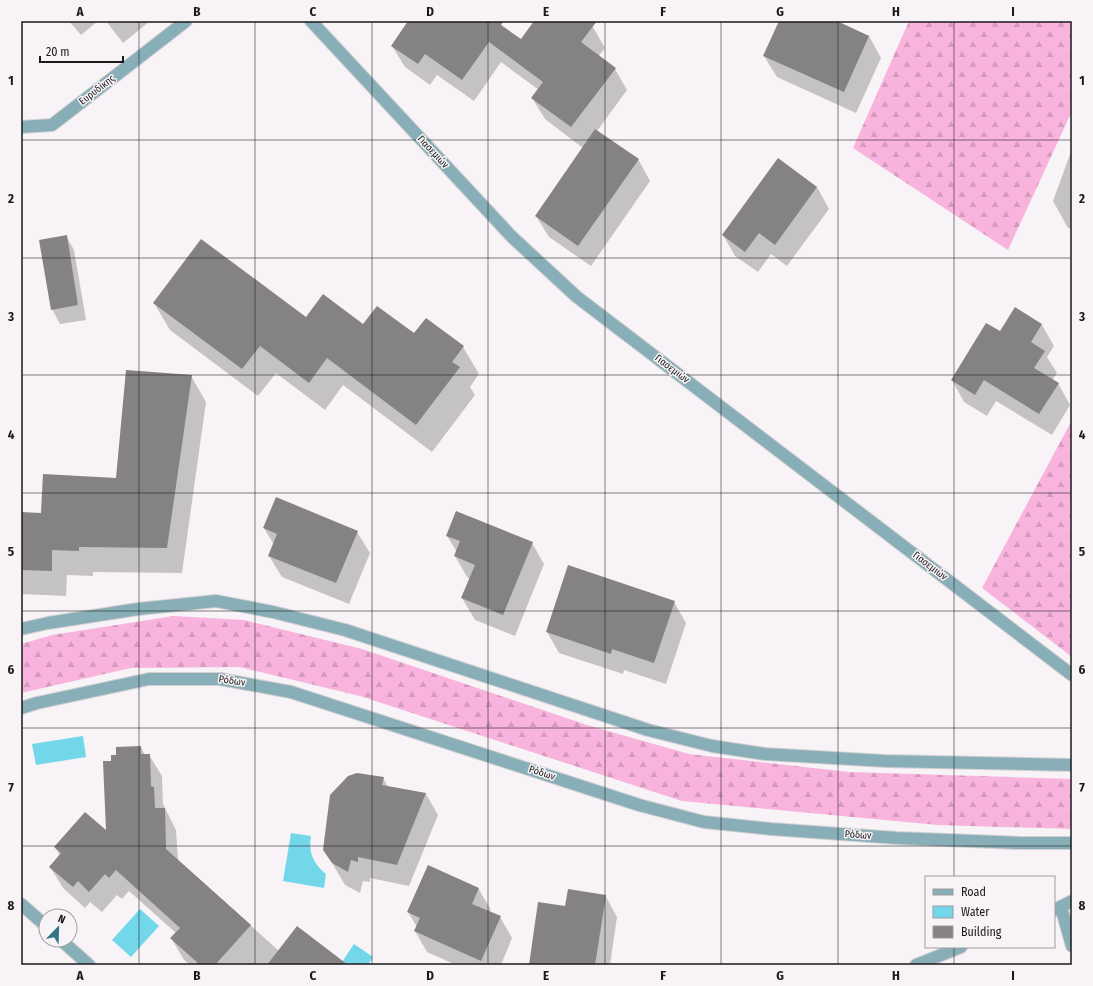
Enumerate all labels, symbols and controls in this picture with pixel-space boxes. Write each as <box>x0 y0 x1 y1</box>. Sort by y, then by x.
text: A <box>75 4 84 19</box>
text: B <box>193 4 201 19</box>
text: C <box>310 4 317 19</box>
text: D <box>426 4 434 19</box>
text: E <box>543 4 549 19</box>
text: F <box>660 4 666 19</box>
text: G <box>776 4 784 19</box>
text: H <box>892 4 900 19</box>
text: I <box>1011 4 1015 19</box>
scale bar <box>40 38 123 64</box>
text: 20 m <box>46 45 70 59</box>
street label: Ευρυδίκης <box>76 71 118 108</box>
text: 1 <box>8 73 14 88</box>
text: 1 <box>1079 73 1085 88</box>
street label: Γιασεμιών <box>415 133 452 171</box>
text: 2 <box>7 191 14 206</box>
text: 2 <box>1078 191 1085 206</box>
text: 3 <box>7 309 14 324</box>
text: 3 <box>1078 309 1085 324</box>
street label: Γιασεμιών <box>652 351 693 386</box>
text: 4 <box>8 427 15 442</box>
text: 4 <box>1079 427 1086 442</box>
text: 5 <box>8 544 14 559</box>
text: 5 <box>1079 544 1085 559</box>
street label: Γιασεμιών <box>910 548 951 583</box>
text: 6 <box>8 662 15 677</box>
text: 6 <box>1079 662 1086 677</box>
street label: Ρόδων <box>218 672 247 689</box>
street label: Ρόδων <box>527 762 557 783</box>
text: 7 <box>8 780 14 795</box>
text: 7 <box>1079 780 1085 795</box>
street label: Ρόδων <box>844 827 872 842</box>
legend <box>925 876 1055 948</box>
text: Road <box>961 885 986 899</box>
text: 8 <box>8 898 15 913</box>
text: 8 <box>1079 898 1086 913</box>
text: Water <box>961 905 990 919</box>
north arrow <box>38 908 78 948</box>
text: N <box>56 912 67 927</box>
text: Building <box>961 925 1002 939</box>
text: A <box>75 968 84 983</box>
text: B <box>193 968 201 983</box>
text: C <box>310 968 317 983</box>
text: D <box>426 968 434 983</box>
text: E <box>543 968 549 983</box>
text: F <box>660 968 666 983</box>
text: G <box>776 968 784 983</box>
text: H <box>892 968 900 983</box>
text: I <box>1011 968 1015 983</box>

